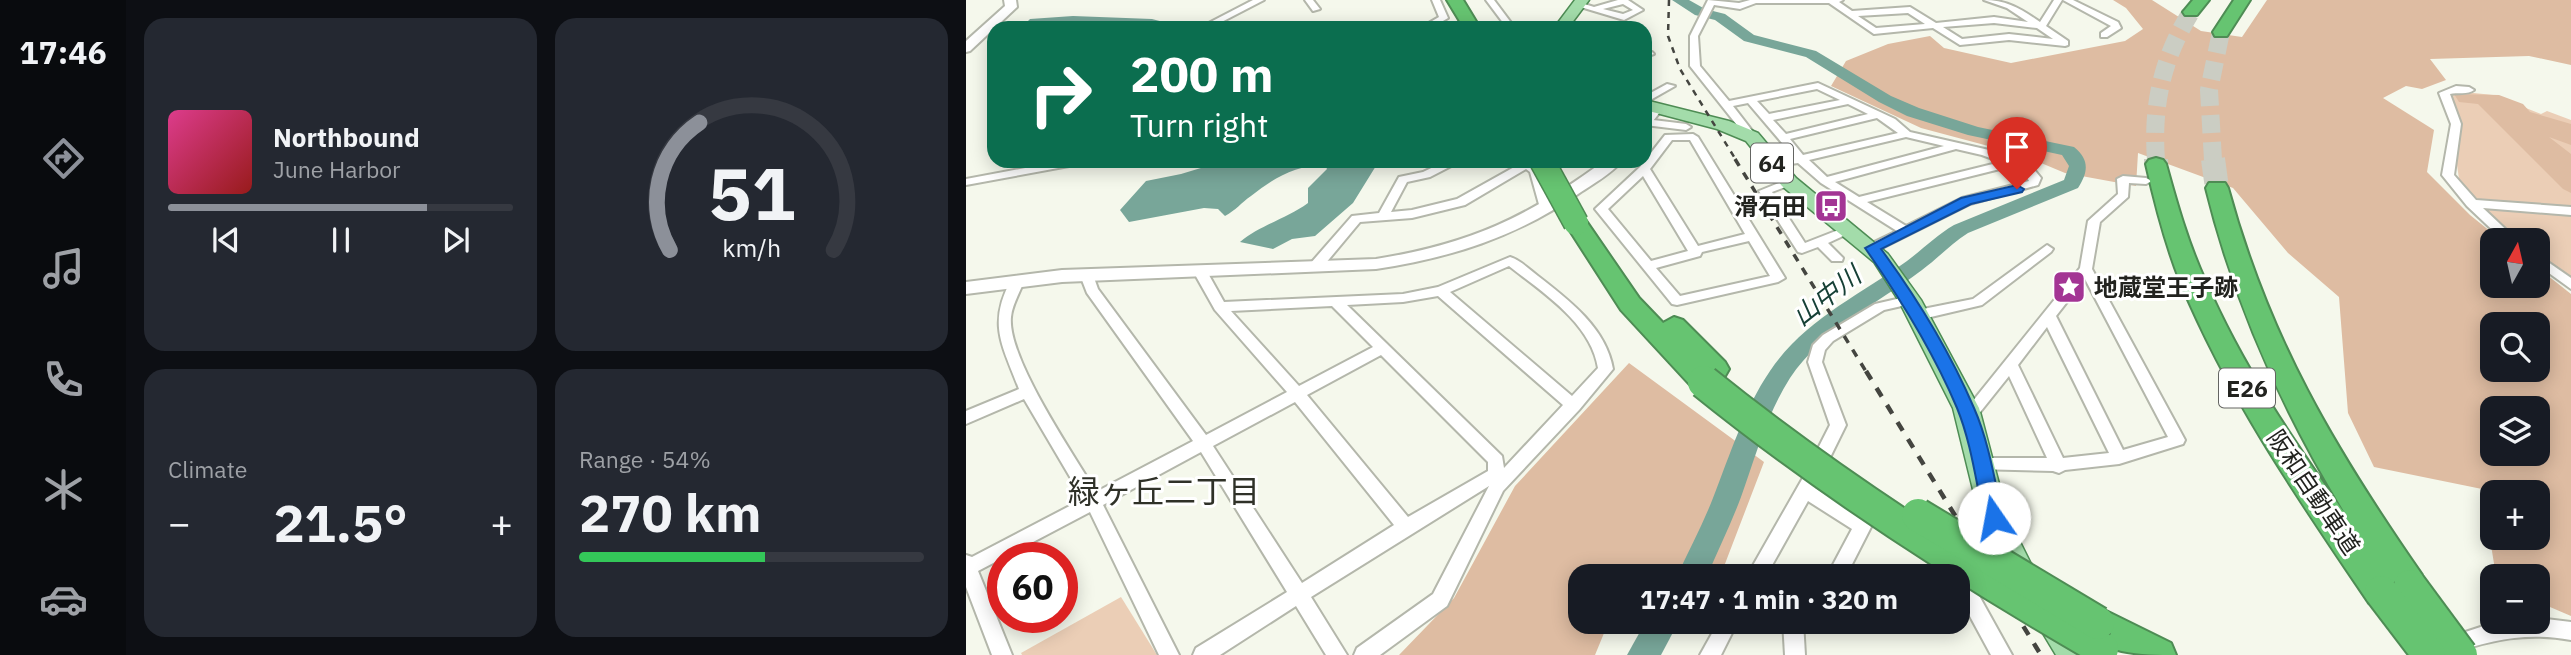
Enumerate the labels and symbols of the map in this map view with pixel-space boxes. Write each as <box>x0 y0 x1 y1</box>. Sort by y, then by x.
pin <box>1987 117 2047 189</box>
road number: 64 <box>1751 144 1793 182</box>
bus stop icon: 滑石田 <box>1812 187 1850 225</box>
place label: 滑石田 <box>1734 190 1806 222</box>
north arrow <box>2480 228 2550 298</box>
water label: 山中川 <box>1785 256 1870 332</box>
place icon: 地蔵堂王子跡 <box>2050 268 2088 306</box>
place label: 地蔵堂王子跡 <box>2094 271 2238 303</box>
road number: E26 <box>2219 368 2275 408</box>
street label: 阪和自動車道 <box>2260 423 2368 561</box>
district label: 緑ヶ丘二丁目 <box>1068 470 1260 512</box>
position arrow <box>1957 481 2031 555</box>
speed limit sign: 60 <box>987 542 1078 633</box>

